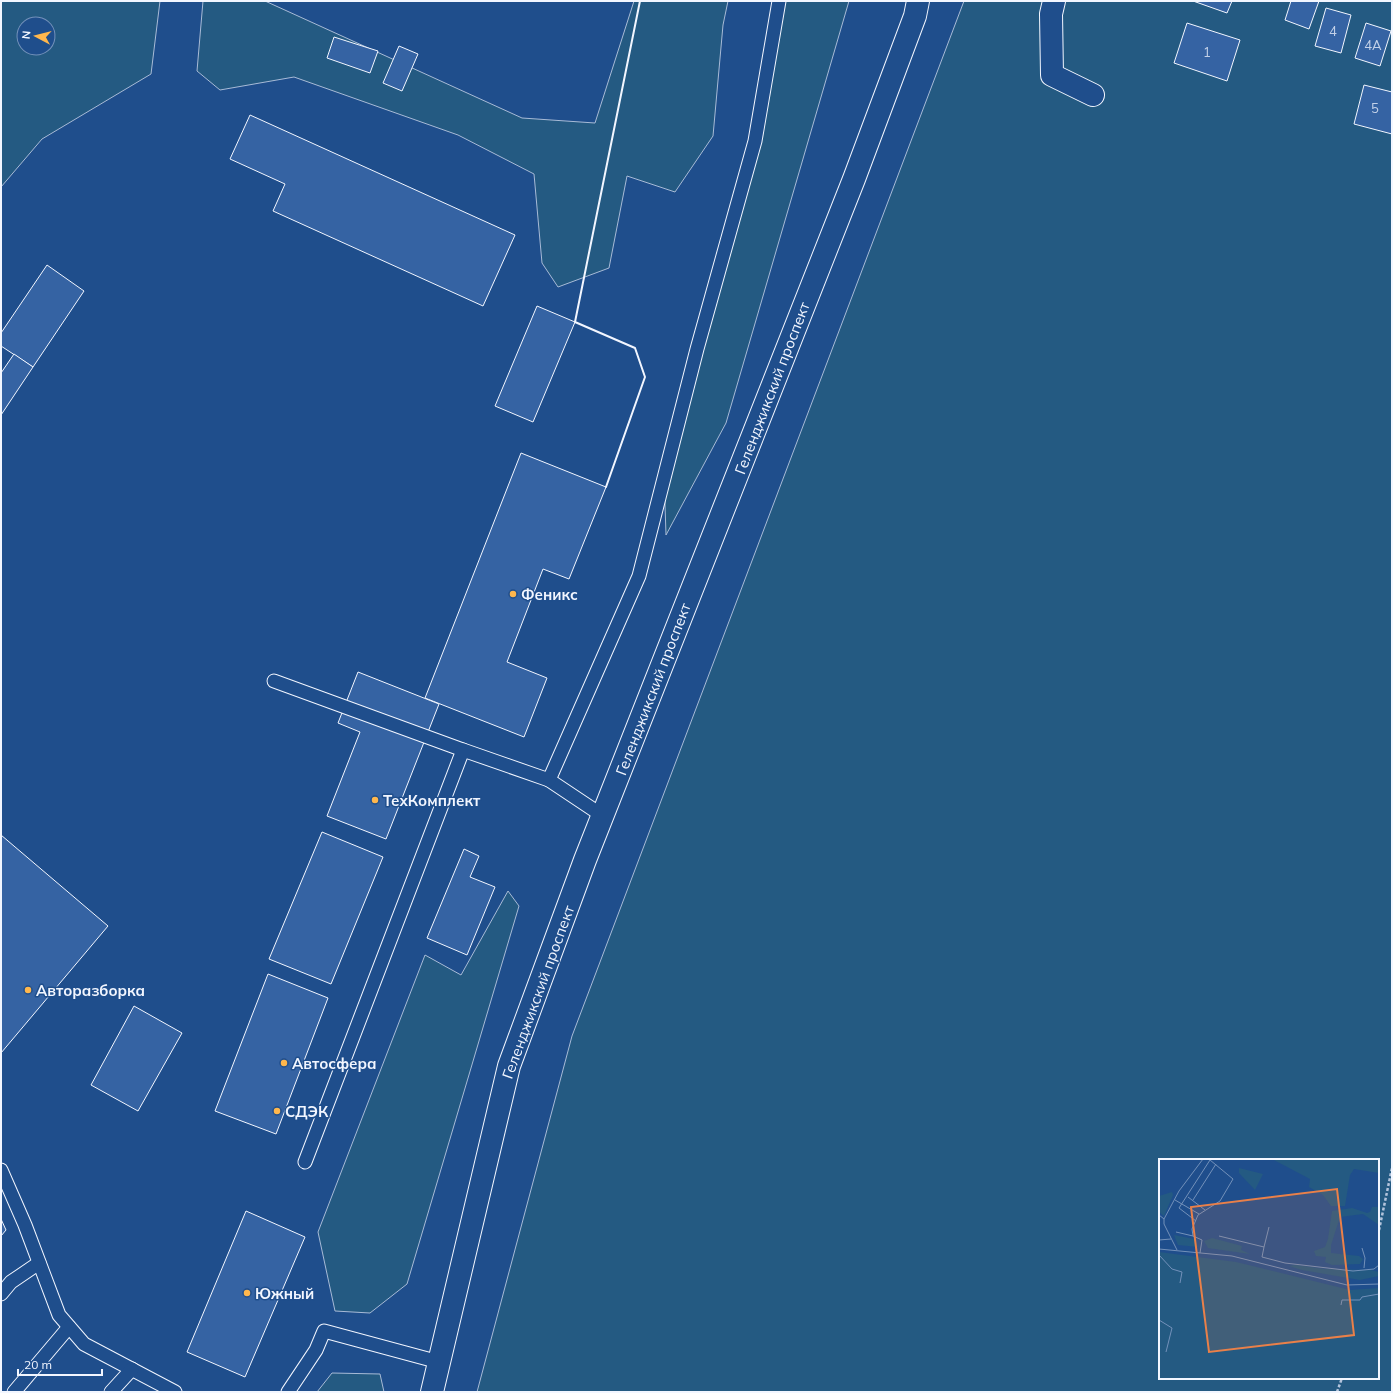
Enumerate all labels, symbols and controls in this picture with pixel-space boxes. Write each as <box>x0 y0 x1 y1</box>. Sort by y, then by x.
north arrow <box>16 16 56 56</box>
house number: 4 <box>1329 23 1337 39</box>
text: N <box>19 30 34 40</box>
house number: 4А <box>1364 37 1382 53</box>
house number: 1 <box>1203 44 1211 60</box>
house number: 5 <box>1371 100 1379 116</box>
street label: Геленджикский проспект <box>730 299 814 477</box>
place label: Феникс <box>521 585 578 604</box>
marker: Феникс <box>508 589 518 599</box>
street label: Геленджикский проспект <box>611 600 695 778</box>
place label: ТехКомплект <box>383 791 481 810</box>
marker: ТехКомплект <box>370 795 380 805</box>
street label: Геленджикский проспект <box>498 903 578 1081</box>
place label: Авторазборка <box>36 981 145 1000</box>
marker: Авторазборка <box>23 985 33 995</box>
place label: Автосфера <box>292 1054 376 1073</box>
marker: Автосфера <box>279 1058 289 1068</box>
place label: СДЭК <box>285 1102 329 1121</box>
marker: СДЭК <box>272 1106 282 1116</box>
inset map <box>1159 1159 1379 1379</box>
place label: Южный <box>255 1284 314 1303</box>
marker: Южный <box>242 1288 252 1298</box>
scale bar <box>18 1351 102 1377</box>
text: 20 m <box>24 1357 52 1372</box>

